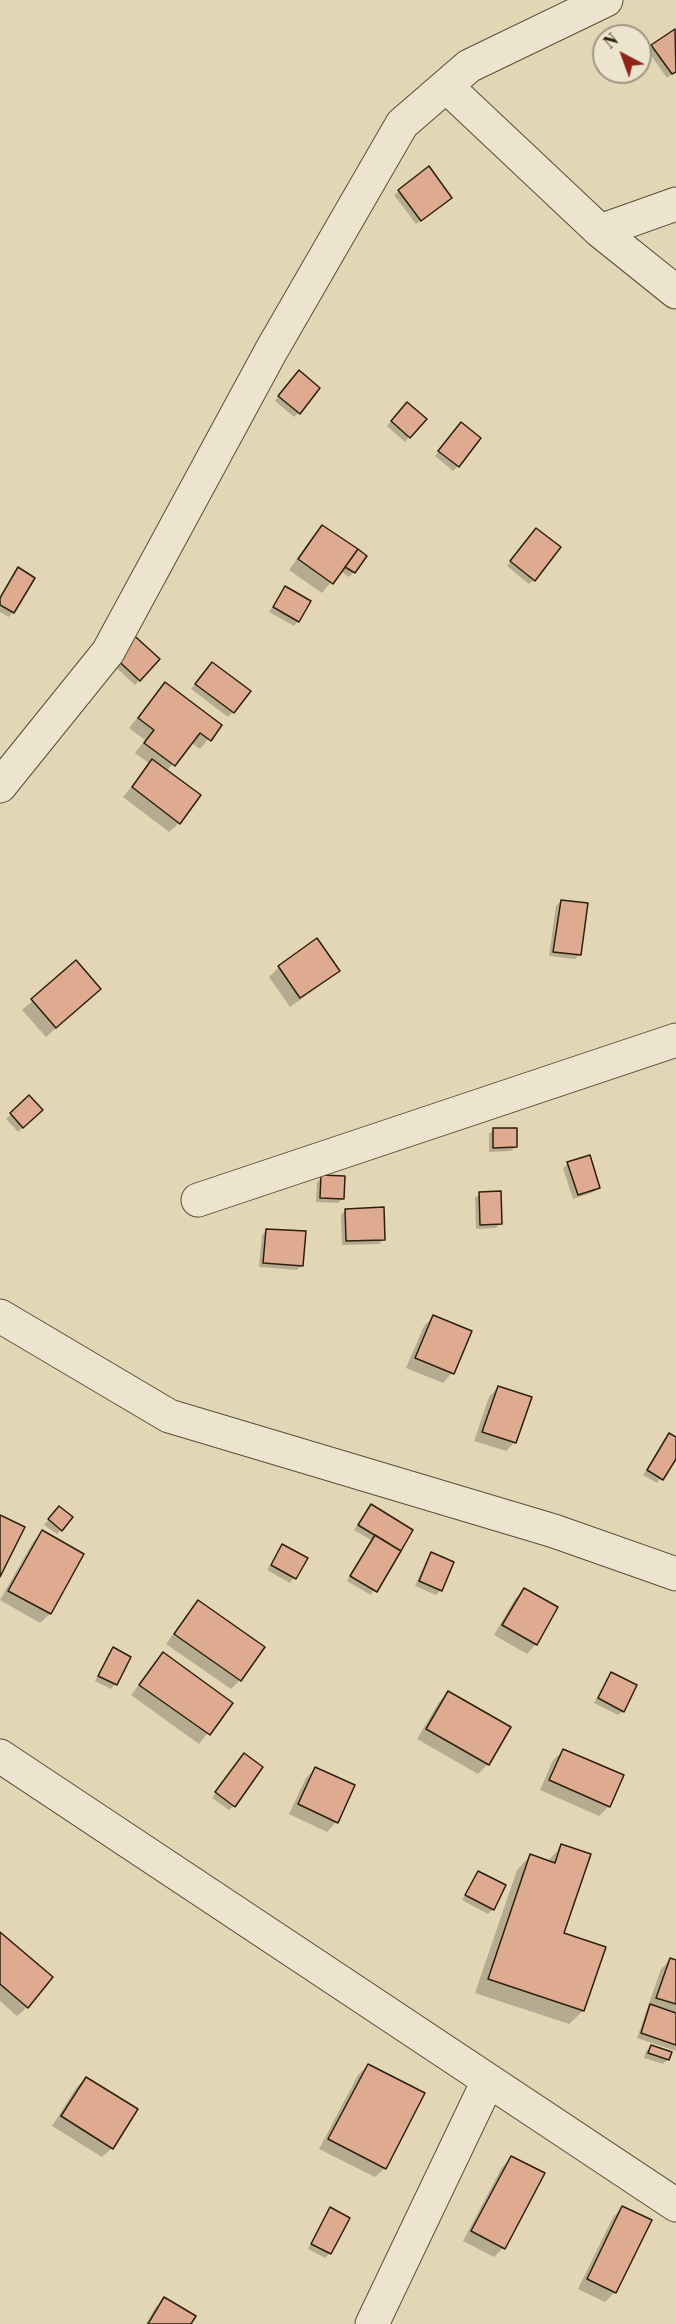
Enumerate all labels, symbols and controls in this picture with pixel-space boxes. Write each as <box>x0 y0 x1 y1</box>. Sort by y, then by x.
north arrow <box>592 24 652 84</box>
text: N <box>600 30 623 54</box>

